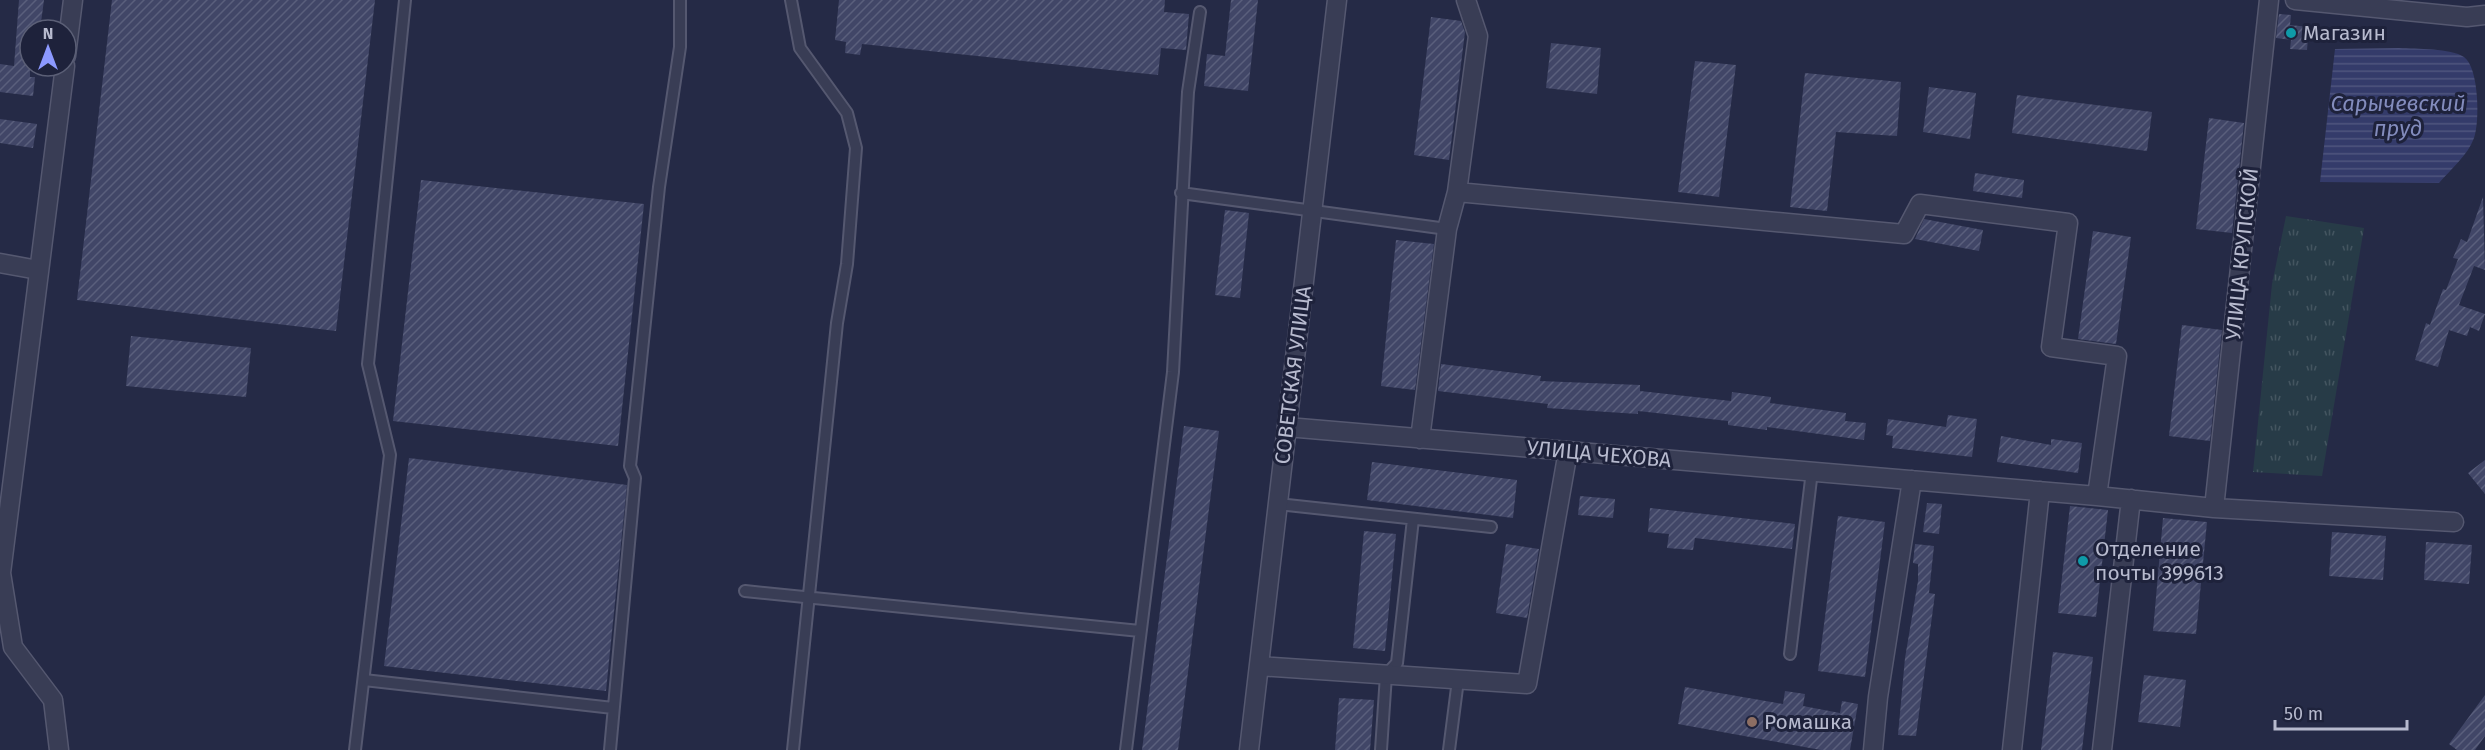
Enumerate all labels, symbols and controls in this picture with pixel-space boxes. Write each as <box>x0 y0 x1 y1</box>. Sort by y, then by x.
north arrow <box>18 18 78 78</box>
place label: Магазин <box>2303 20 2386 46</box>
text: N <box>43 24 53 43</box>
marker: Магазин <box>2284 26 2298 40</box>
water label: Сарычевский пруд <box>2330 90 2466 142</box>
street label: УЛИЦА КРУПСКОЙ <box>2220 167 2264 341</box>
street label: СОВЕТСКАЯ УЛИЦА <box>1269 284 1317 466</box>
street label: УЛИЦА ЧЕХОВА <box>1526 435 1672 473</box>
place label: Отделение почты 399613 <box>2095 536 2224 586</box>
marker: Отделение почты 399613 <box>2076 554 2090 568</box>
scale bar <box>2275 693 2407 731</box>
text: 50 m <box>2284 703 2323 725</box>
place label: Ромашка <box>1764 709 1852 735</box>
marker: Ромашка <box>1745 715 1759 729</box>

